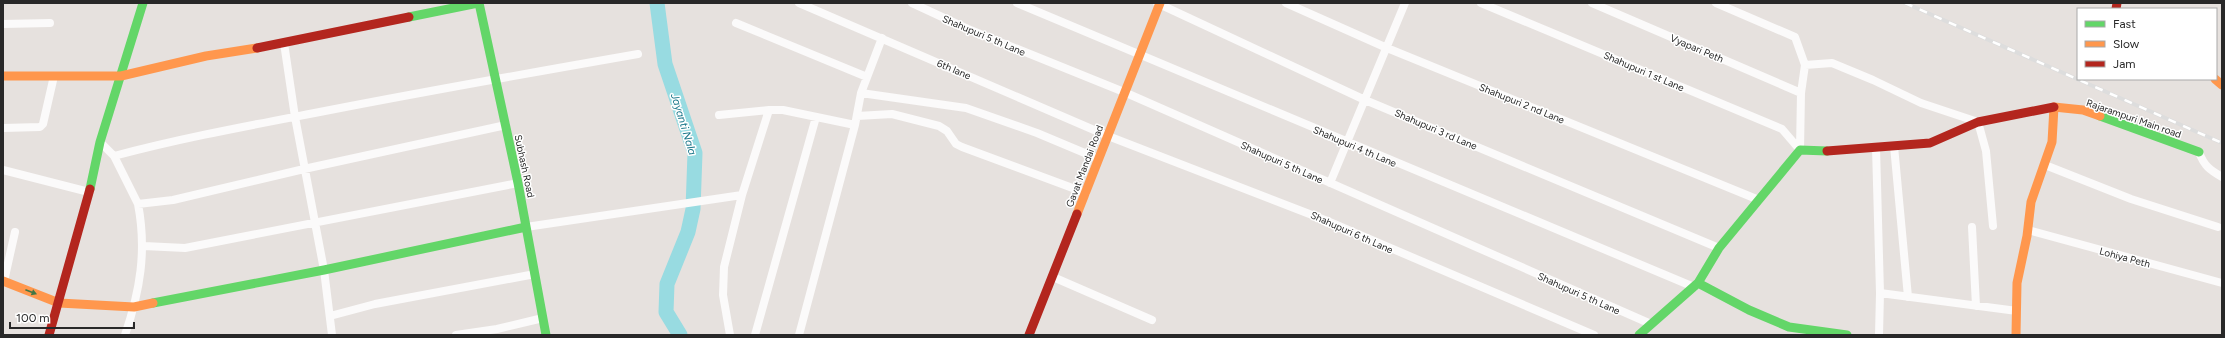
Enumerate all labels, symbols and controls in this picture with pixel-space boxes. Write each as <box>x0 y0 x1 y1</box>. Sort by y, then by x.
legend <box>2077 8 2217 80</box>
street label: Shahupuri 5 th Lane <box>940 12 1028 59</box>
text: Fast <box>2113 17 2136 31</box>
street label: Vyapari Peth <box>1668 31 1726 66</box>
text: Slow <box>2113 37 2140 51</box>
street label: Shahupuri 1 st Lane <box>1601 49 1687 95</box>
street label: 6th lane <box>935 56 973 83</box>
text: Jam <box>2113 57 2136 71</box>
street label: Shahupuri 2 nd Lane <box>1477 80 1567 127</box>
water label: Jayanti Nala <box>668 91 699 157</box>
street label: Rajarampuri Main road <box>2085 96 2183 141</box>
street label: Shahupuri 3 rd Lane <box>1392 106 1480 153</box>
street label: Gavat Mandai Road <box>1063 123 1106 209</box>
street label: Shahupuri 4 th Lane <box>1311 123 1399 170</box>
street label: Subhash Road <box>511 133 538 199</box>
street label: Shahupuri 5 th Lane <box>1238 138 1326 187</box>
street label: Shahupuri 6 th Lane <box>1309 208 1396 257</box>
street label: Lohiya Peth <box>2098 244 2152 271</box>
street label: Shahupuri 5 th Lane <box>1535 269 1623 318</box>
one-way arrow <box>25 289 37 295</box>
scale bar <box>10 304 134 330</box>
text: 100 m <box>16 311 50 325</box>

